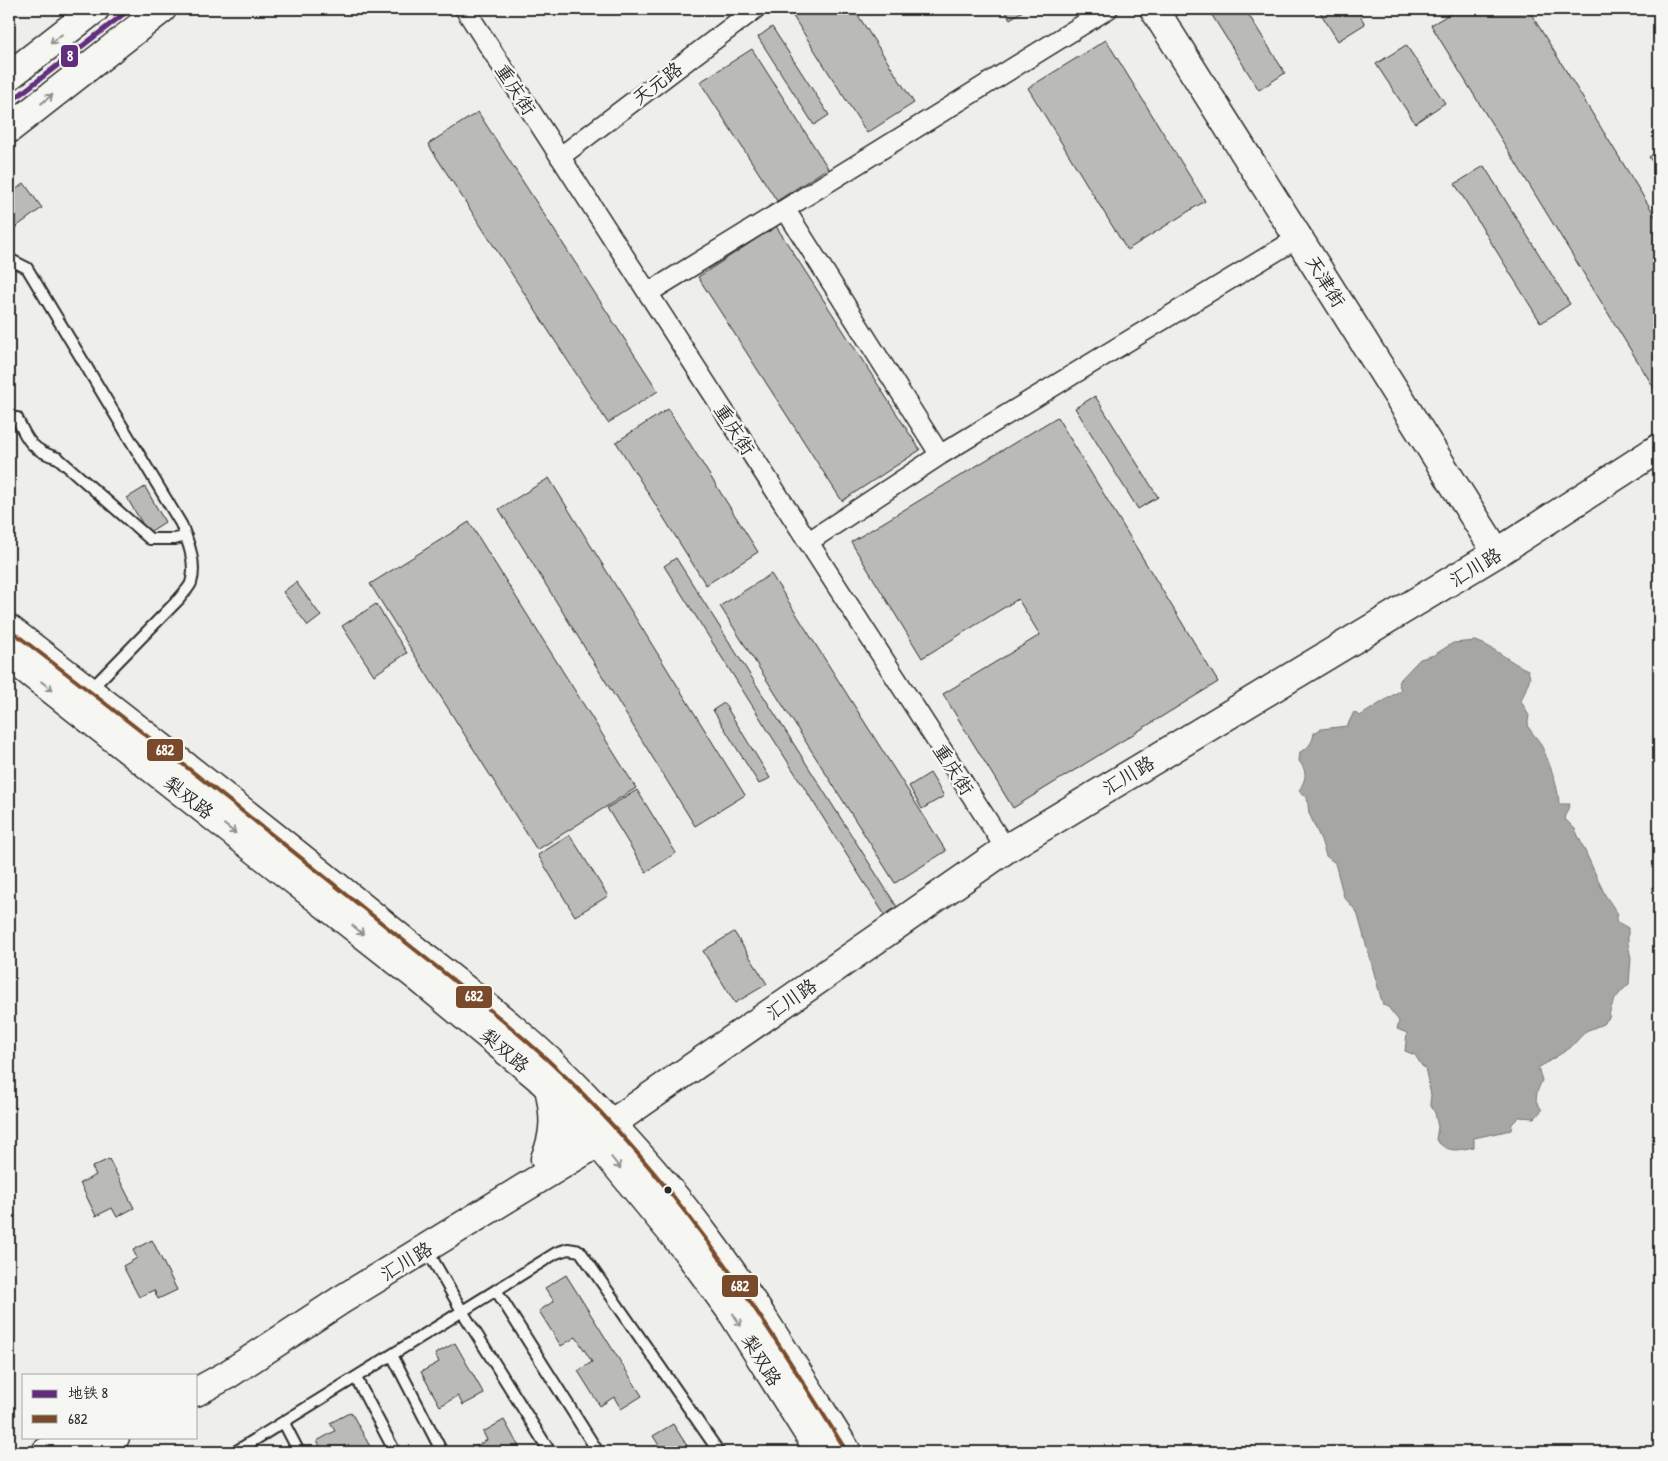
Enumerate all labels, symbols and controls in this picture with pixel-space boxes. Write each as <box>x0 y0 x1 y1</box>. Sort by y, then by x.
one-way arrow <box>50 33 63 44</box>
line badge: 8 <box>60 44 79 68</box>
text: 8 <box>67 46 73 65</box>
street label: 天元路 <box>626 55 688 111</box>
street label: 重庆街 <box>490 58 542 120</box>
one-way arrow <box>40 93 53 104</box>
street label: 天津街 <box>1300 250 1352 312</box>
street label: 重庆街 <box>709 398 761 460</box>
street label: 汇川路 <box>1444 541 1506 593</box>
one-way arrow <box>40 680 53 691</box>
line badge: 682 <box>146 738 184 762</box>
street label: 重庆街 <box>928 738 980 800</box>
text: 682 <box>156 740 175 759</box>
street label: 汇川路 <box>1097 749 1159 801</box>
street label: 梨双路 <box>159 769 219 825</box>
one-way arrow <box>223 824 237 834</box>
one-way arrow <box>351 924 364 935</box>
street label: 汇川路 <box>760 972 822 1026</box>
line badge: 682 <box>455 985 493 1009</box>
text: 682 <box>465 986 484 1005</box>
street label: 梨双路 <box>475 1022 535 1078</box>
one-way arrow <box>611 1157 622 1170</box>
unlabelled marker <box>663 1185 673 1195</box>
street label: 汇川路 <box>375 1235 437 1287</box>
line badge: 682 <box>721 1274 759 1298</box>
text: 682 <box>731 1276 750 1295</box>
one-way arrow <box>732 1312 742 1326</box>
street label: 梨双路 <box>736 1329 788 1391</box>
legend <box>22 1374 198 1438</box>
text: 地铁 8 <box>68 1382 108 1403</box>
text: 682 <box>68 1408 88 1429</box>

